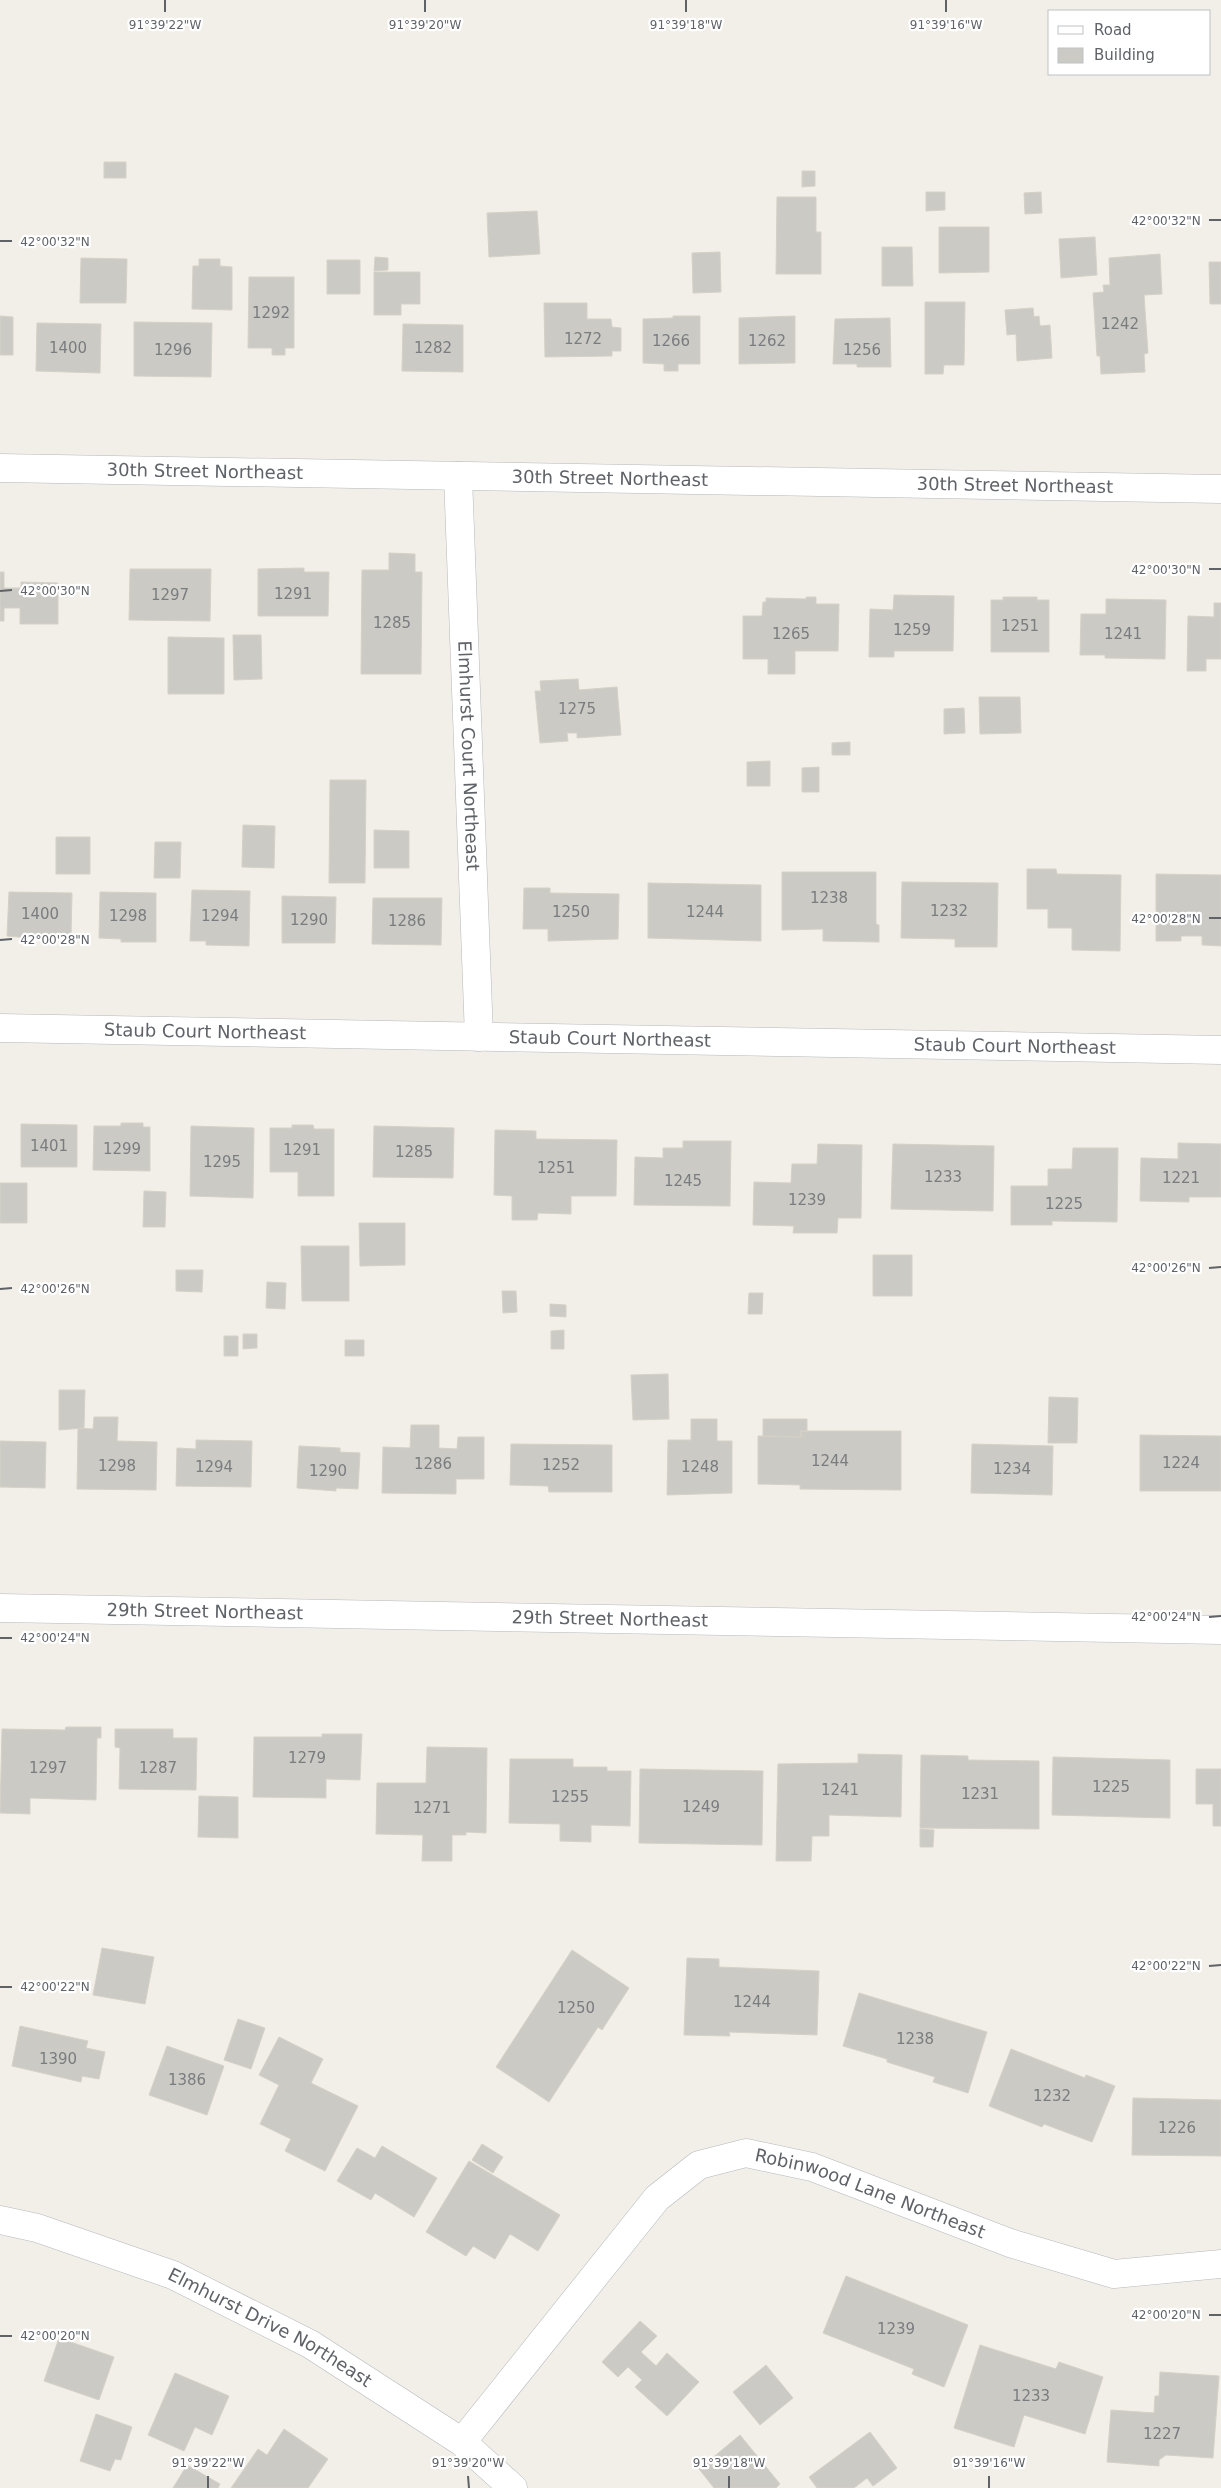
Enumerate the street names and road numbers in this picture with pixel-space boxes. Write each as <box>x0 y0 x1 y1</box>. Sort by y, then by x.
street label: 30th Street Northeast <box>107 459 303 483</box>
street label: 30th Street Northeast <box>511 466 708 490</box>
street label: 30th Street Northeast <box>916 473 1113 497</box>
street label: Elmhurst Court Northeast <box>454 640 484 871</box>
street label: Staub Court Northeast <box>104 1019 306 1044</box>
street label: Staub Court Northeast <box>509 1026 711 1051</box>
street label: Staub Court Northeast <box>914 1033 1116 1058</box>
street label: 29th Street Northeast <box>107 1599 303 1623</box>
street label: 29th Street Northeast <box>511 1606 708 1631</box>
street label: Robinwood Lane Northeast <box>753 2144 988 2243</box>
street label: Elmhurst Drive Northeast <box>165 2263 376 2391</box>

